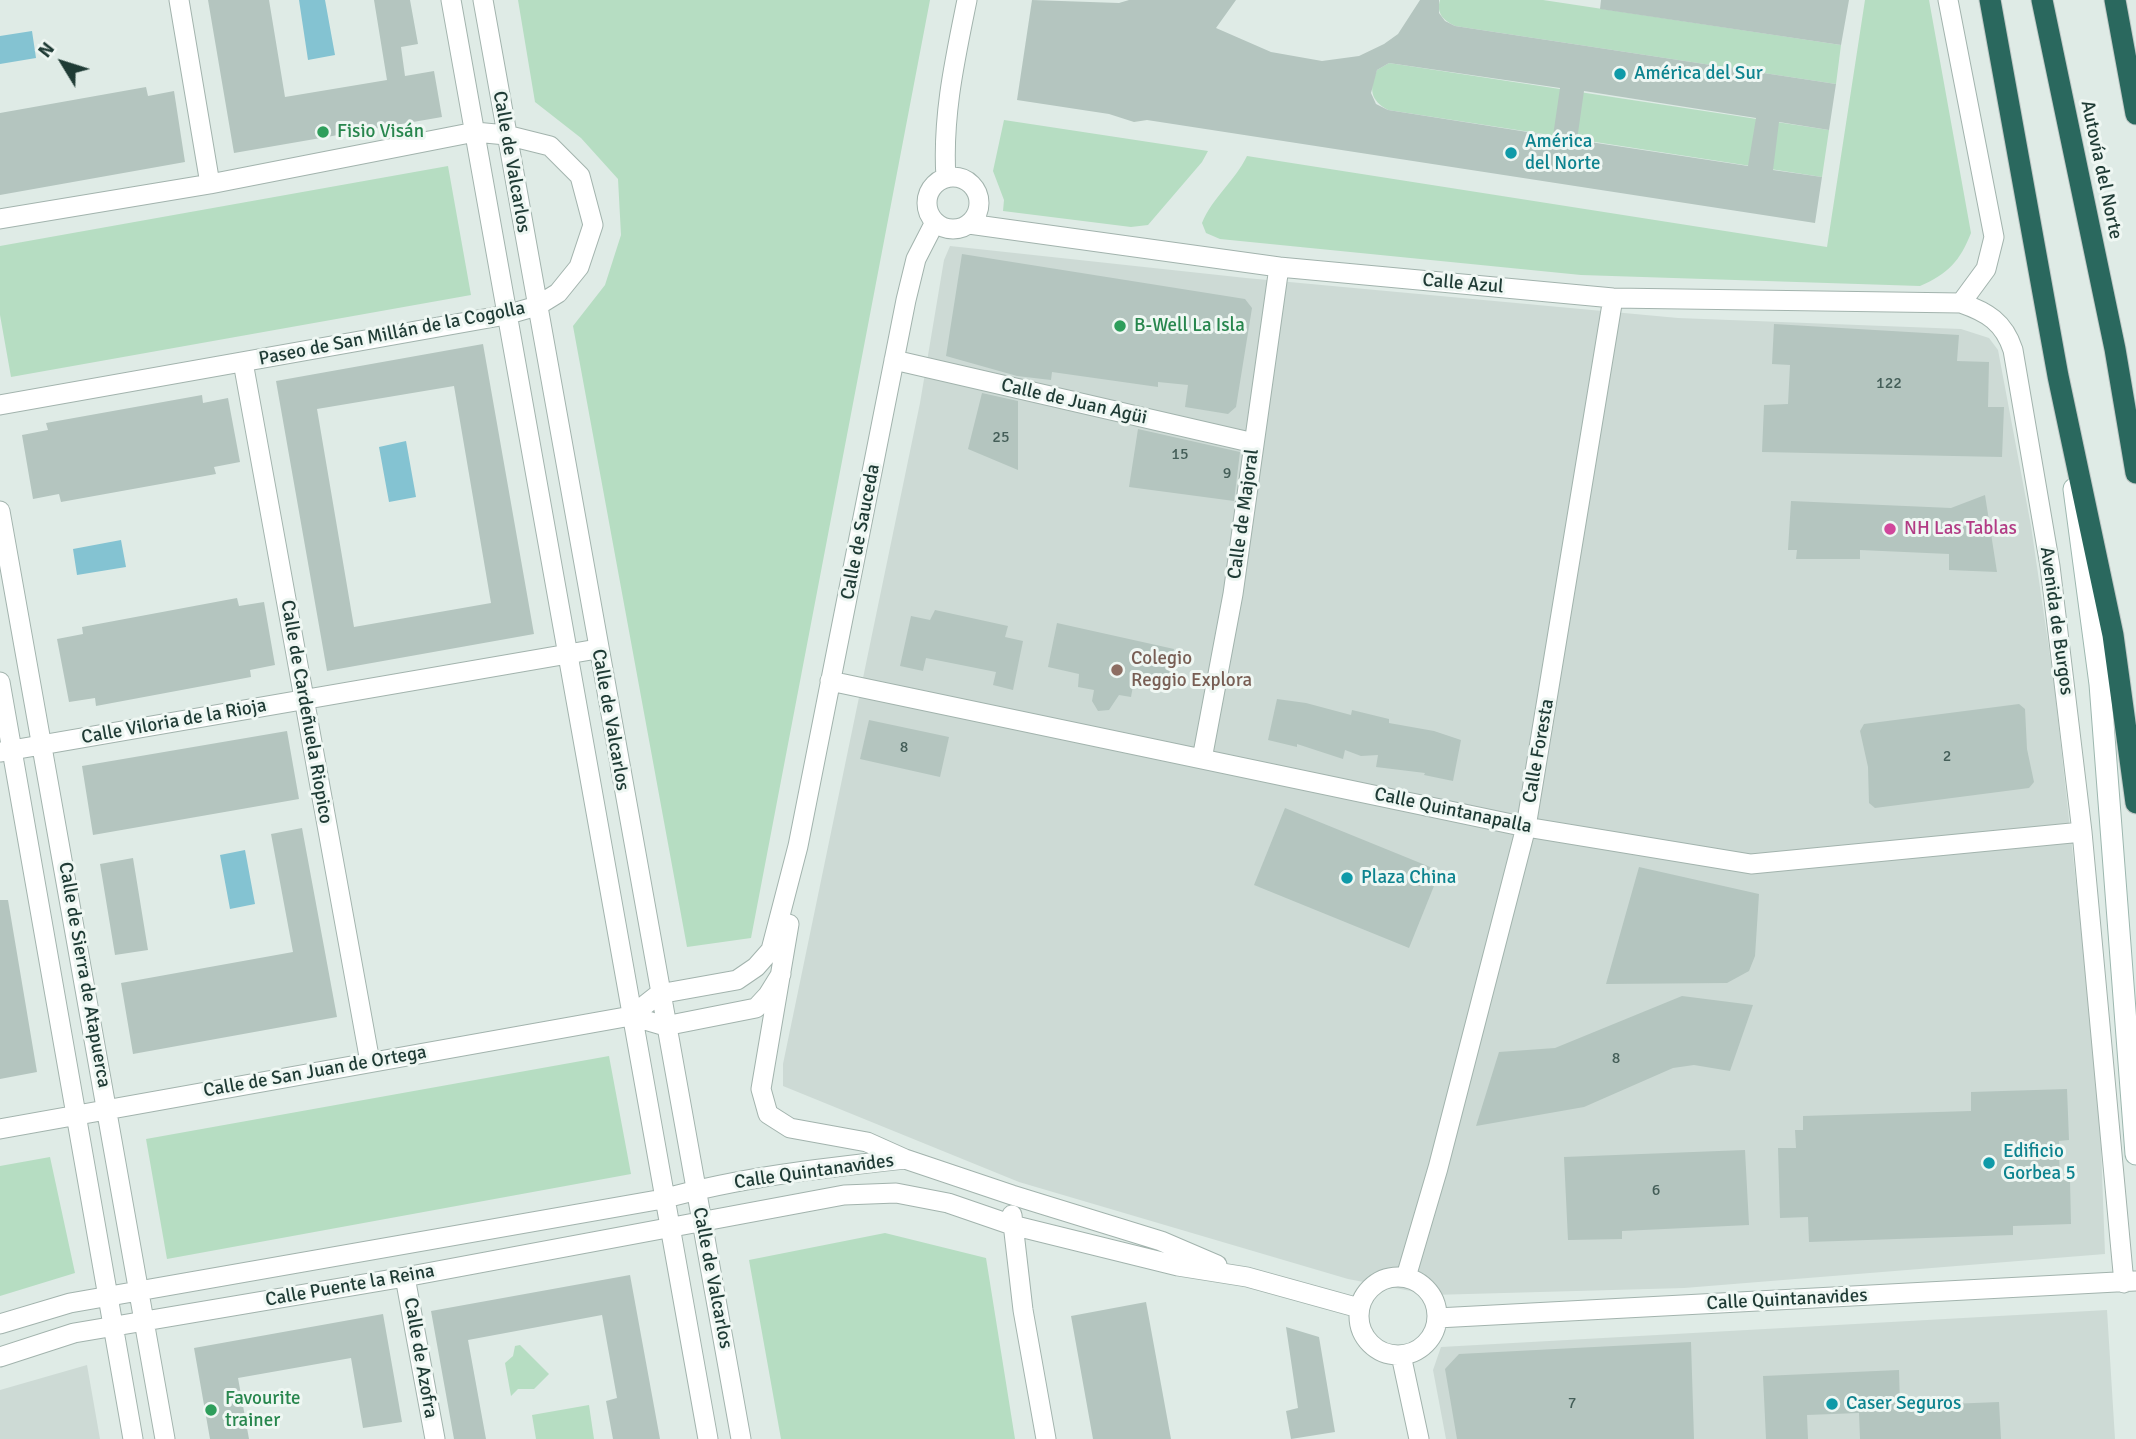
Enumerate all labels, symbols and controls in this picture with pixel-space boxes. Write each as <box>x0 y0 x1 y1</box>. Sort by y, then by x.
north arrow <box>28 28 98 98</box>
text: N <box>33 37 60 63</box>
place label: América del Sur <box>1634 63 1763 85</box>
marker: América del Sur <box>1612 66 1628 82</box>
street label: Calle de Valcarlos <box>487 89 535 235</box>
street label: Autovía del Norte <box>2075 99 2127 241</box>
place label: Fisio Visán <box>337 121 424 143</box>
marker: Fisio Visán <box>315 124 331 140</box>
place label: América del Norte <box>1525 131 1600 175</box>
marker: América del Norte <box>1503 145 1519 161</box>
street label: Calle Azul <box>1421 269 1505 299</box>
street label: Paseo de San Millán de la Cogolla <box>257 297 527 371</box>
place label: B-Well La Isla <box>1134 315 1245 337</box>
marker: B-Well La Isla <box>1112 318 1128 334</box>
street label: Calle de Juan Agüi <box>999 374 1149 430</box>
house number: 122 <box>1876 374 1902 394</box>
house number: 25 <box>992 428 1010 448</box>
house number: 15 <box>1171 445 1189 465</box>
street label: Calle de Majoral <box>1224 447 1264 581</box>
street label: Calle de Sauceda <box>837 462 885 602</box>
house number: 9 <box>1223 464 1231 484</box>
place label: NH Las Tablas <box>1904 518 2017 540</box>
marker: NH Las Tablas <box>1882 521 1898 537</box>
street label: Avenida de Burgos <box>2034 545 2078 697</box>
street label: Calle de Cardeñuela Riopico <box>275 598 337 826</box>
street label: Calle de Valcarlos <box>586 647 634 793</box>
place label: Colegio Reggio Explora <box>1131 648 1252 692</box>
marker: Colegio Reggio Explora <box>1109 662 1125 678</box>
street label: Calle Viloria de la Rioja <box>80 694 268 750</box>
street label: Calle Foresta <box>1519 697 1559 805</box>
house number: 8 <box>900 738 908 758</box>
house number: 2 <box>1943 747 1951 767</box>
street label: Calle Quintanapalla <box>1372 783 1534 839</box>
street label: Calle de Sierra de Atapuerca <box>53 860 115 1090</box>
place label: Plaza China <box>1361 867 1456 889</box>
marker: Plaza China <box>1339 870 1355 886</box>
street label: Calle de San Juan de Ortega <box>202 1041 428 1103</box>
house number: 8 <box>1612 1049 1620 1069</box>
place label: Edificio Gorbea 5 <box>2003 1141 2076 1185</box>
street label: Calle Quintanavides <box>733 1150 895 1194</box>
marker: Edificio Gorbea 5 <box>1981 1155 1997 1171</box>
house number: 6 <box>1652 1181 1660 1201</box>
street label: Calle de Valcarlos <box>687 1205 737 1351</box>
street label: Calle Puente la Reina <box>264 1260 436 1312</box>
street label: Calle Quintanavides <box>1706 1284 1868 1316</box>
street label: Calle de Azofra <box>398 1296 442 1420</box>
place label: Favourite trainer <box>225 1388 301 1432</box>
place label: Caser Seguros <box>1846 1393 1961 1415</box>
house number: 7 <box>1568 1394 1576 1414</box>
marker: Caser Seguros <box>1824 1396 1840 1412</box>
marker: Favourite trainer <box>203 1402 219 1418</box>

